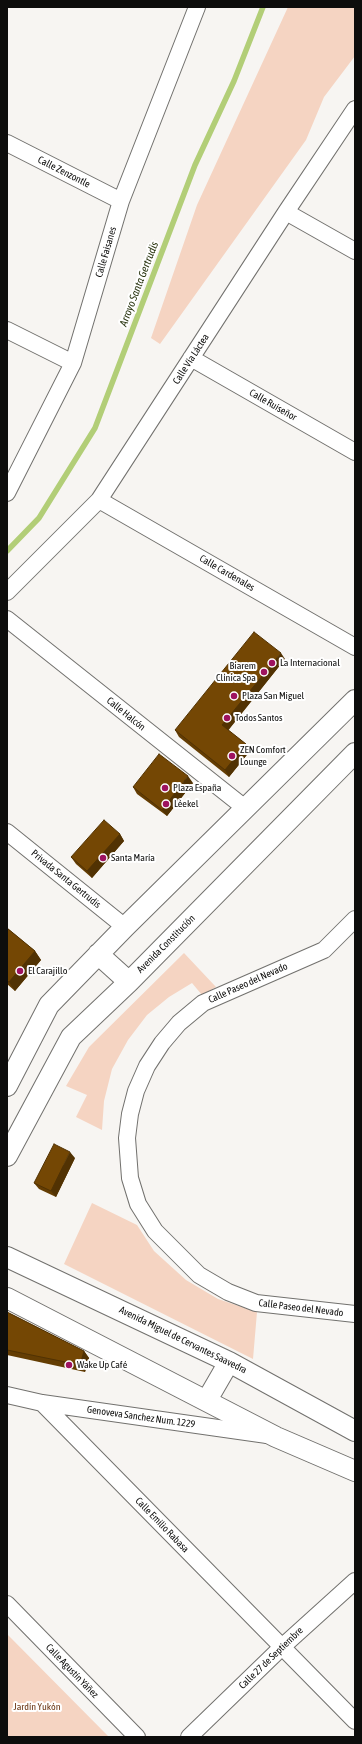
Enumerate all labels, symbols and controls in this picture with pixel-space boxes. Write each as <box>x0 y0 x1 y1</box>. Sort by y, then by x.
street label: Calle Zenzontle <box>36 154 92 190</box>
street label: Calle Faisanes <box>93 225 119 279</box>
water label: Arroyo Santa Gertrudis <box>117 240 161 328</box>
street label: Calle Vía Láctea <box>170 332 212 386</box>
street label: Calle Ruiseñor <box>247 387 299 423</box>
street label: Calle Cardenales <box>197 552 257 594</box>
place label: La Internacional <box>280 657 340 669</box>
marker: La Internacional <box>267 658 277 668</box>
place label: Biarem Clínica Spa <box>216 660 256 684</box>
marker: Biarem Clínica Spa <box>259 667 269 677</box>
place label: Plaza San Miguel <box>242 690 304 702</box>
marker: Plaza San Miguel <box>229 691 239 701</box>
street label: Calle Halcón <box>104 695 148 733</box>
place label: Todos Santos <box>235 712 283 724</box>
marker: Todos Santos <box>222 713 232 723</box>
place label: ZEN Comfort Lounge <box>240 744 286 768</box>
marker: ZEN Comfort Lounge <box>227 751 237 761</box>
place label: Plaza España <box>173 782 221 794</box>
marker: Plaza España <box>160 783 170 793</box>
place label: Léekel <box>174 798 198 810</box>
marker: Léekel <box>161 799 171 809</box>
street label: Privada Santa Gertrudis <box>29 847 103 911</box>
place label: Santa María <box>111 852 155 864</box>
marker: Santa María <box>98 853 108 863</box>
street label: Avenida Constitución <box>134 912 198 976</box>
street label: Calle Paseo del Nevado <box>207 960 289 1006</box>
place label: El Carajillo <box>28 965 67 977</box>
marker: El Carajillo <box>15 966 25 976</box>
street label: Calle Paseo del Nevado <box>258 1297 344 1319</box>
street label: Avenida Miguel de Cervantes Saavedra <box>117 1304 249 1376</box>
place label: Wake Up Café <box>77 1359 127 1371</box>
marker: Wake Up Café <box>64 1360 74 1370</box>
street label: Genoveva Sanchez Num. 1229 <box>86 1403 196 1431</box>
street label: Calle Emilio Rabasa <box>133 1495 191 1555</box>
street label: Calle 27 de Septiembre <box>237 1624 305 1692</box>
street label: Calle Agustín Yáñez <box>43 1641 101 1701</box>
park label: Jardín Yukón <box>13 1701 61 1713</box>

